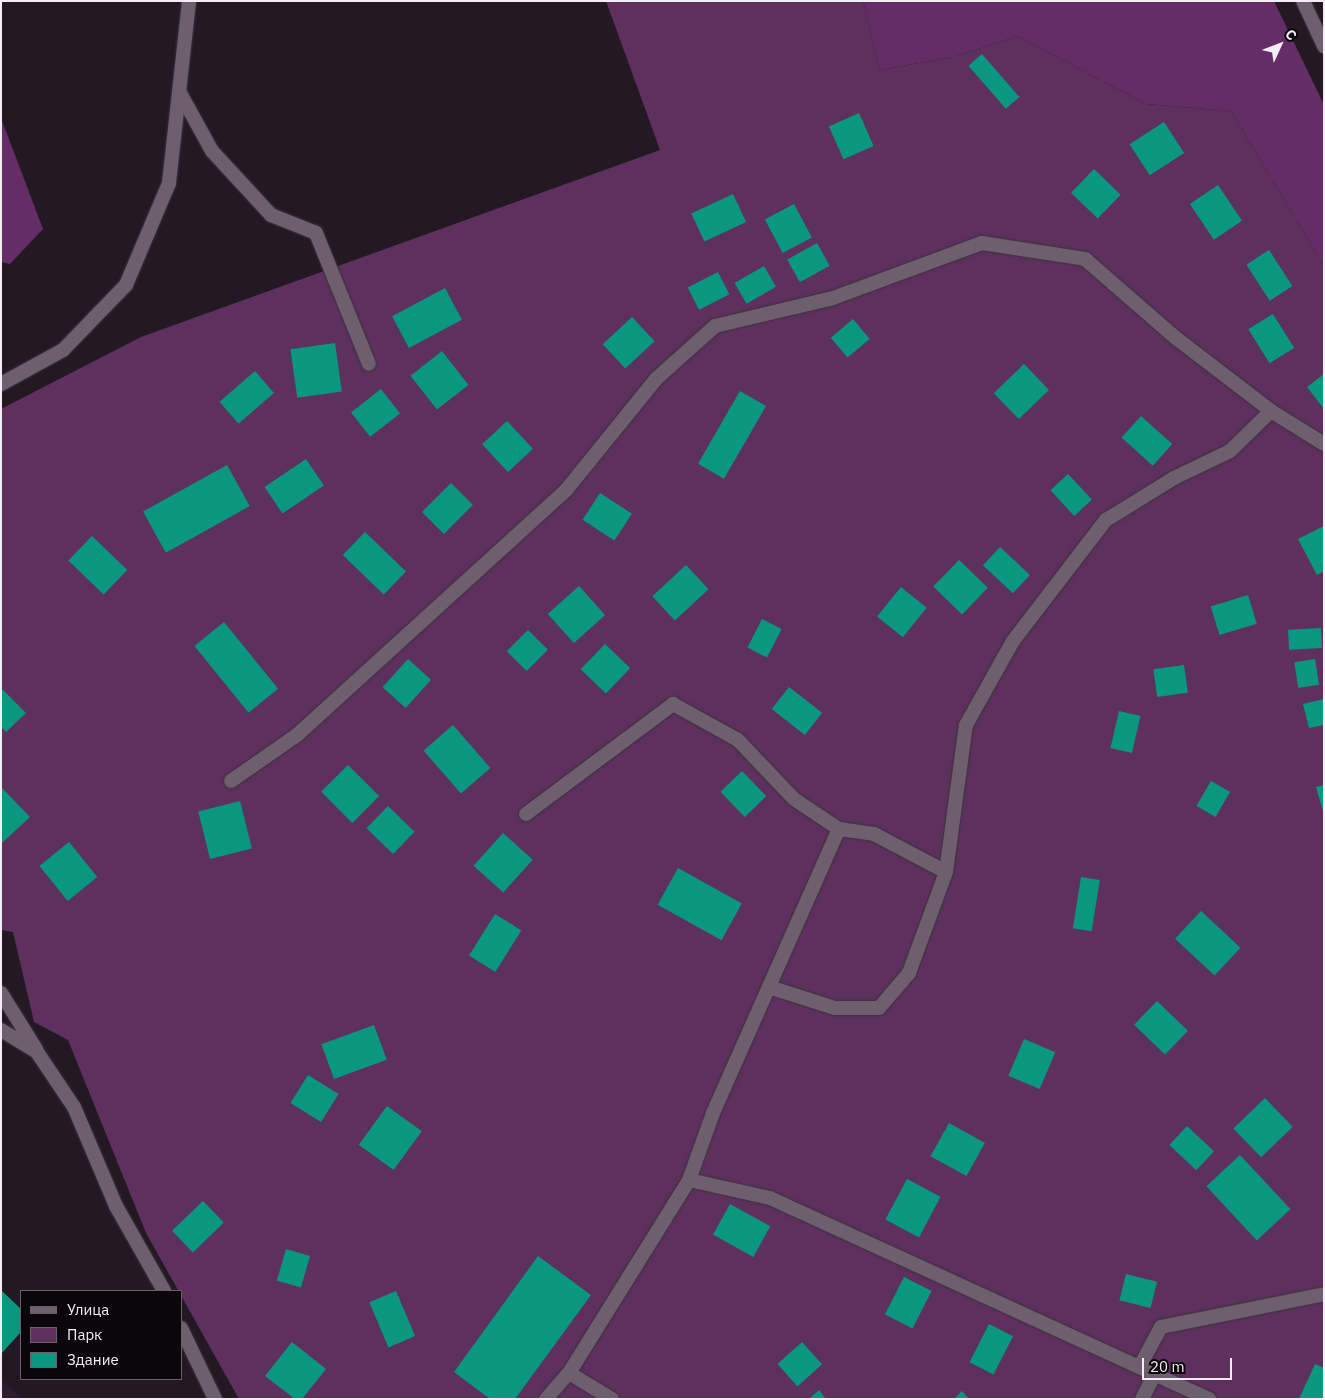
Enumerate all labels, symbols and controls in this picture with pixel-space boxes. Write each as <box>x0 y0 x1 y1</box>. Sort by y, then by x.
north arrow <box>1255 20 1305 70</box>
text: С <box>1281 25 1301 44</box>
legend <box>20 1290 182 1380</box>
text: Улица <box>67 1300 109 1319</box>
text: Парк <box>67 1325 102 1344</box>
scale bar <box>1145 1348 1235 1380</box>
text: Здание <box>67 1350 119 1369</box>
text: 20 m <box>1150 1357 1185 1376</box>

